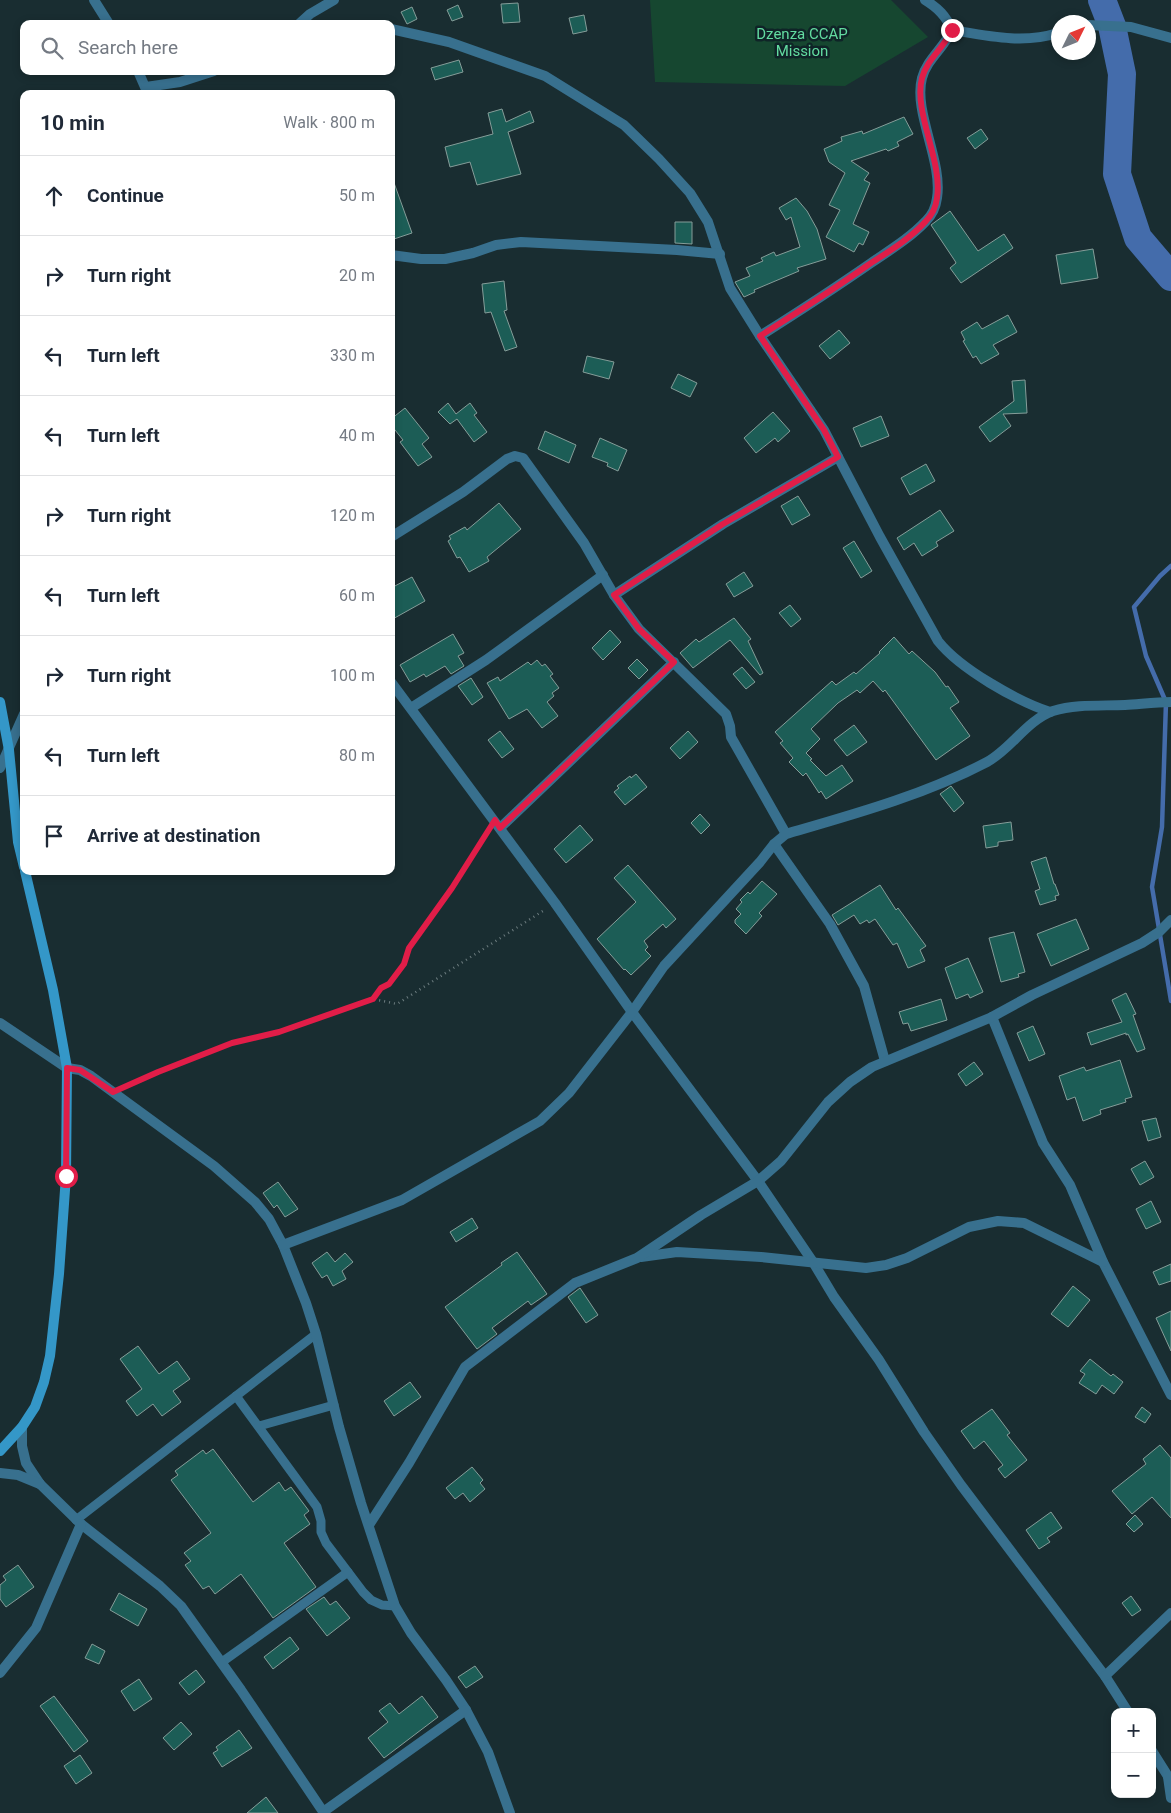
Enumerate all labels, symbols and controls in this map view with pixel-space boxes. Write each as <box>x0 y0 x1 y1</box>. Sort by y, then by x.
north arrow <box>1051 15 1096 60</box>
route end <box>941 19 964 42</box>
search box <box>20 20 395 75</box>
park label: Dzenza CCAP Mission <box>756 25 848 60</box>
icon: search <box>38 34 66 62</box>
text: Search here <box>78 36 178 59</box>
text: 10 min <box>40 111 105 135</box>
text: Walk · 800 m <box>283 113 375 132</box>
icon: ahead <box>40 182 68 210</box>
text: Continue <box>87 184 164 207</box>
text: 50 m <box>339 186 375 205</box>
icon: right <box>40 262 68 290</box>
text: Turn right <box>87 264 171 287</box>
text: 20 m <box>339 266 375 285</box>
icon: left <box>40 342 68 370</box>
text: Turn left <box>87 344 160 367</box>
text: 330 m <box>330 346 375 365</box>
icon: left <box>40 422 68 450</box>
text: Turn left <box>87 424 160 447</box>
text: 40 m <box>339 426 375 445</box>
icon: right <box>40 502 68 530</box>
text: Turn right <box>87 504 171 527</box>
text: 120 m <box>330 506 375 525</box>
icon: left <box>40 582 68 610</box>
text: Turn left <box>87 584 160 607</box>
text: 60 m <box>339 586 375 605</box>
icon: right <box>40 662 68 690</box>
text: Turn right <box>87 664 171 687</box>
text: 100 m <box>330 666 375 685</box>
icon: left <box>40 742 68 770</box>
text: Turn left <box>87 744 160 767</box>
text: 80 m <box>339 746 375 765</box>
icon: arrive <box>40 822 68 850</box>
text: Arrive at destination <box>87 824 260 847</box>
route start <box>55 1165 78 1188</box>
map controls <box>1111 1708 1156 1798</box>
button: + <box>1111 1708 1156 1753</box>
button: − <box>1111 1753 1156 1798</box>

